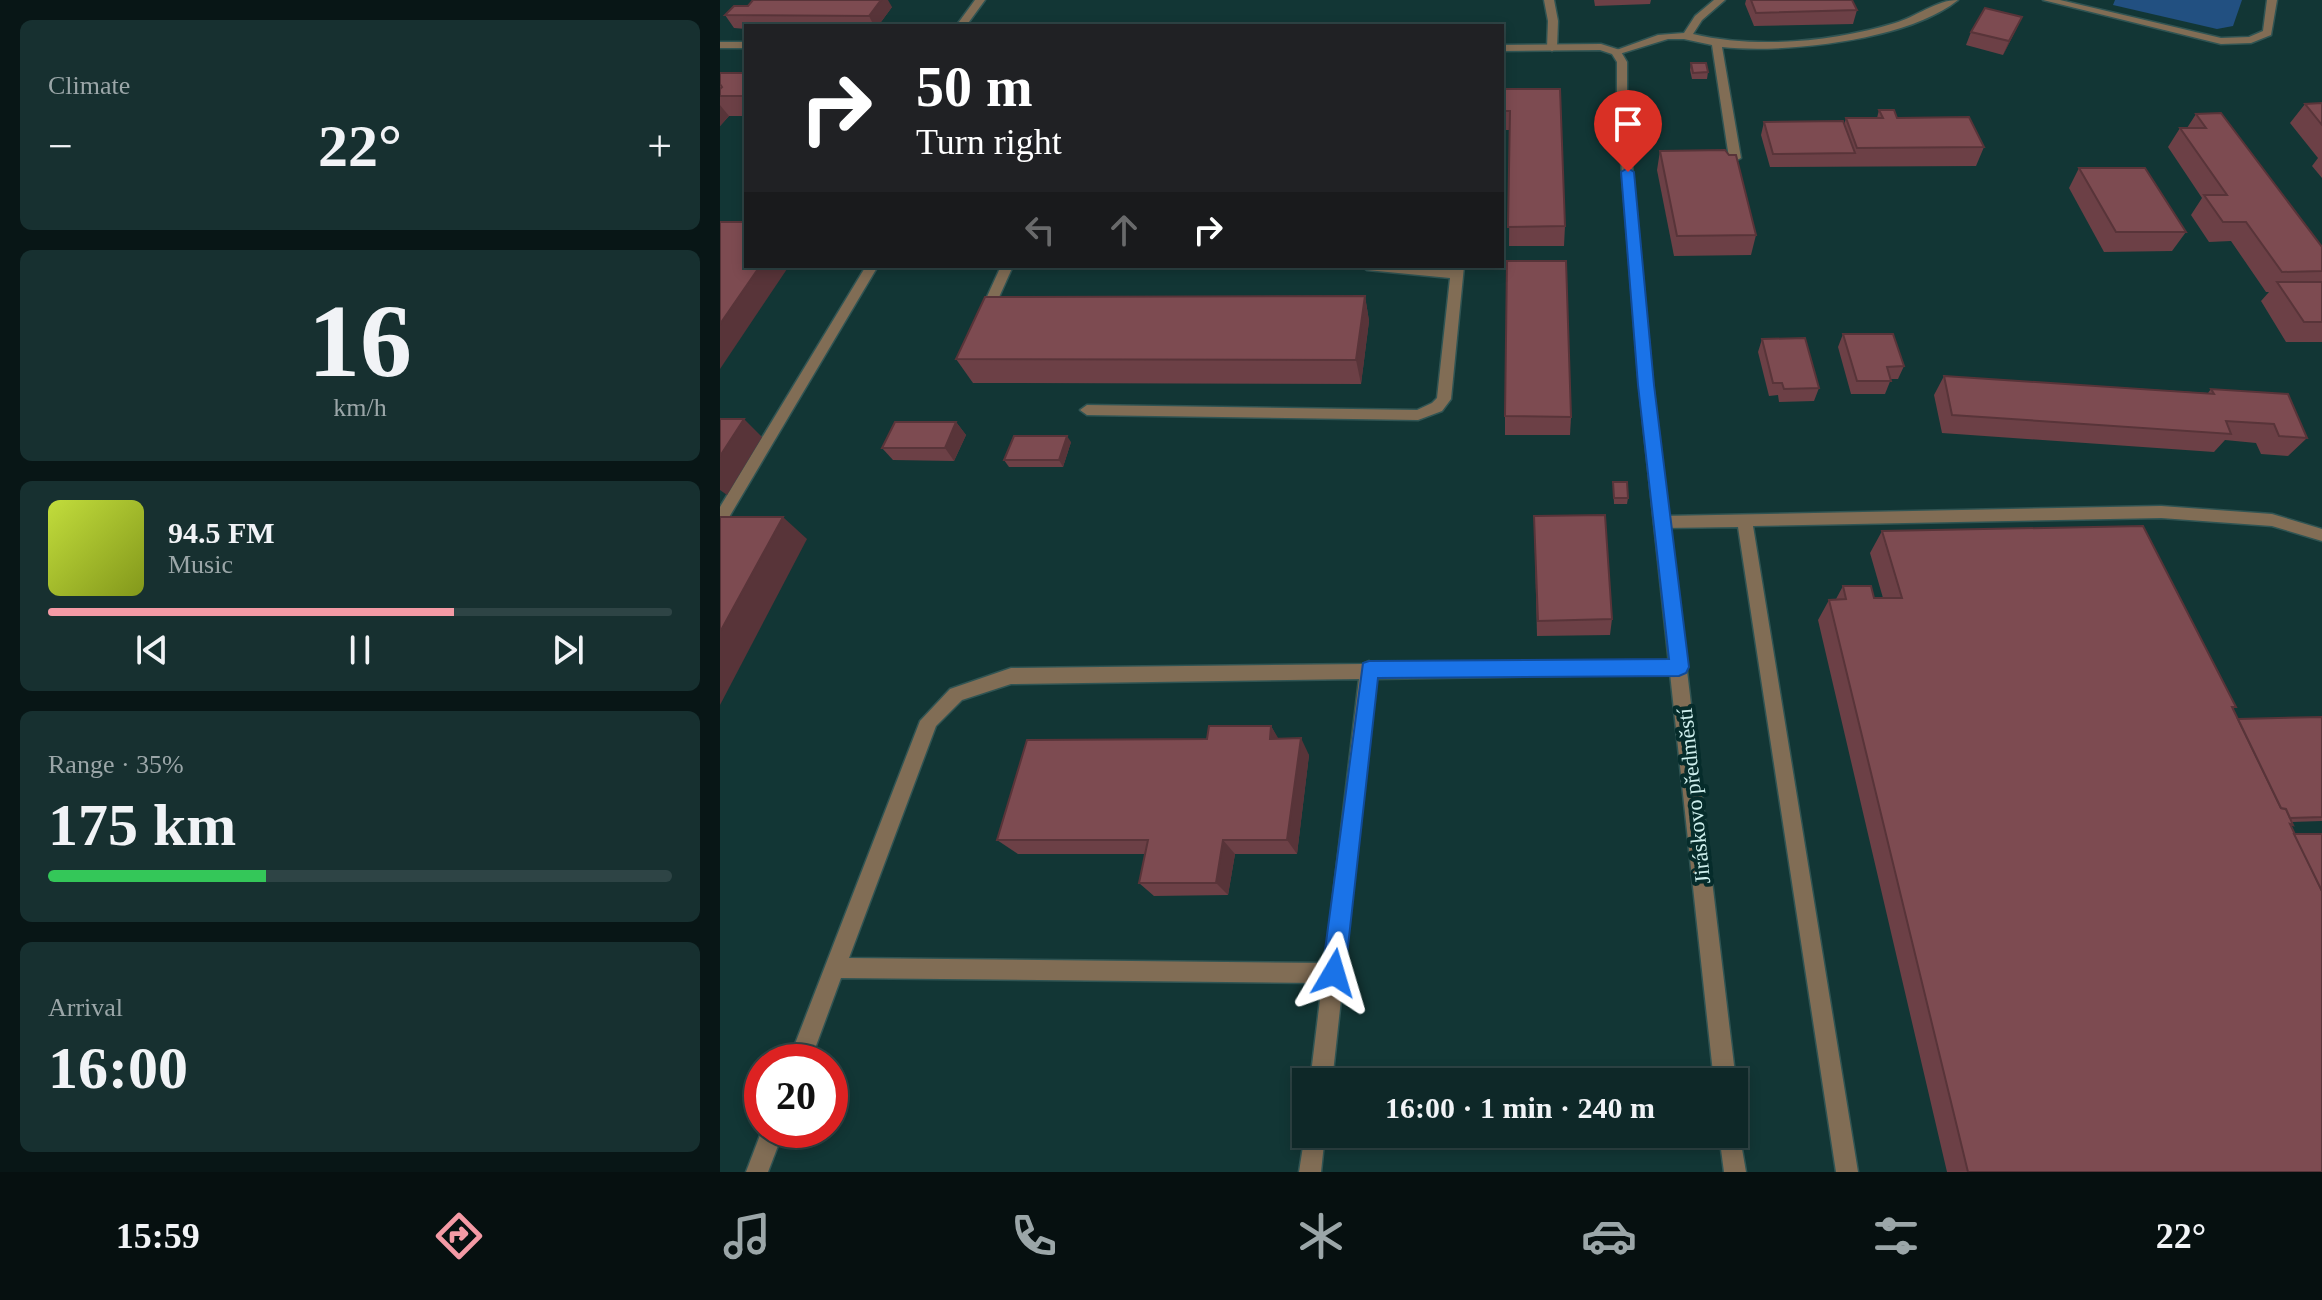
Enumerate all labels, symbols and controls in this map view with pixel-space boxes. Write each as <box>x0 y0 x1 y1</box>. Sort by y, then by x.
icon: right <box>784 56 888 160</box>
text: 50 m <box>916 56 1033 118</box>
text: Climate <box>48 71 130 100</box>
pin <box>1594 90 1662 172</box>
icon: arrive <box>1606 102 1650 146</box>
text: 22° <box>318 113 402 179</box>
text: − <box>48 122 73 171</box>
text: + <box>647 122 672 171</box>
text: Turn right <box>916 122 1062 162</box>
icon: left <box>1018 208 1062 252</box>
icon: ahead <box>1102 208 1146 252</box>
icon: right <box>1186 208 1230 252</box>
text: 16 <box>308 283 412 398</box>
text: km/h <box>333 393 387 422</box>
text: 94.5 FM <box>168 516 275 549</box>
text: Music <box>168 550 233 579</box>
icon: previous <box>130 628 174 672</box>
icon: pause <box>338 628 382 672</box>
icon: next <box>546 628 590 672</box>
street label: Jiráskovo předměstí <box>1672 707 1715 885</box>
text: Range · 35% <box>48 750 184 779</box>
text: 175 km <box>48 792 236 858</box>
position arrow <box>1292 931 1376 1015</box>
text: Arrival <box>48 993 123 1022</box>
text: 16:00 <box>48 1035 188 1101</box>
speed limit sign: 20 <box>744 1044 848 1148</box>
text: 16:00 · 1 min · 240 m <box>1385 1091 1655 1124</box>
icon: directions <box>431 1208 487 1264</box>
icon: music <box>719 1208 775 1264</box>
icon: phone <box>1006 1208 1062 1264</box>
icon: climate <box>1293 1208 1349 1264</box>
icon: car <box>1581 1208 1637 1264</box>
icon: filters <box>1868 1208 1924 1264</box>
text: 15:59 <box>116 1216 200 1256</box>
text: 22° <box>2156 1216 2206 1256</box>

